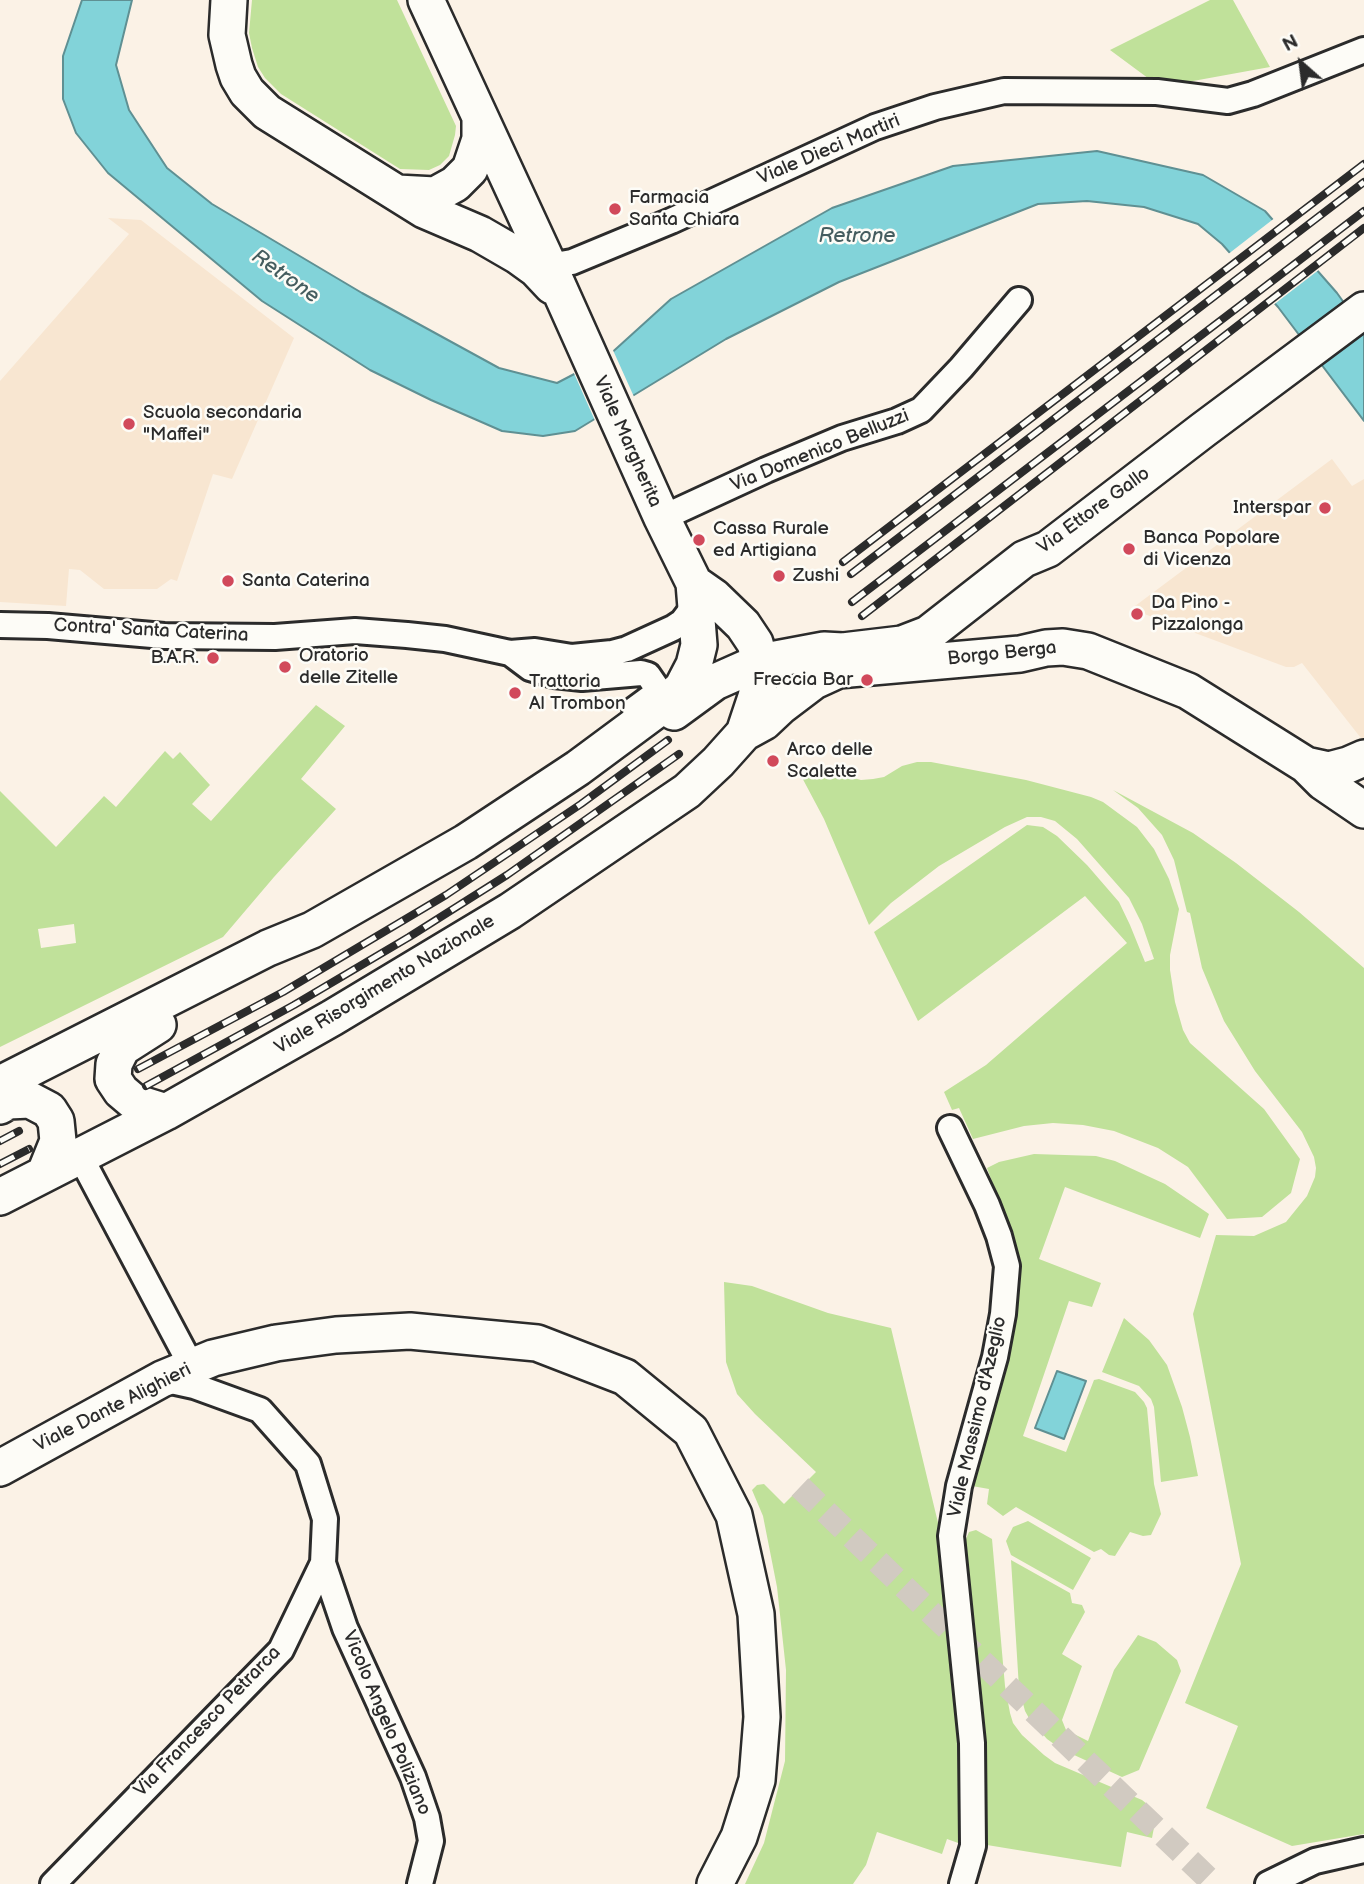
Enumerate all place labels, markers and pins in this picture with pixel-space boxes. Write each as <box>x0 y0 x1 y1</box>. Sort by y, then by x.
place label: Farmacia Santa Chiara <box>629 187 740 231</box>
marker: Farmacia Santa Chiara <box>607 201 623 217</box>
place label: Scuola secondaria "Maffei" <box>143 402 302 446</box>
marker: Scuola secondaria "Maffei" <box>121 416 137 432</box>
place label: Interspar <box>1233 497 1311 519</box>
marker: Interspar <box>1317 500 1333 516</box>
place label: Cassa Rurale ed Artigiana <box>713 518 829 562</box>
place label: Banca Popolare di Vicenza <box>1143 527 1280 571</box>
marker: Cassa Rurale ed Artigiana <box>691 532 707 548</box>
marker: Banca Popolare di Vicenza <box>1121 541 1137 557</box>
place label: Zushi <box>793 565 839 587</box>
marker: Zushi <box>771 568 787 584</box>
place label: Santa Caterina <box>242 570 370 592</box>
marker: Santa Caterina <box>220 573 236 589</box>
place label: Da Pino - Pizzalonga <box>1151 592 1243 636</box>
marker: Da Pino - Pizzalonga <box>1129 606 1145 622</box>
place label: Oratorio delle Zitelle <box>299 645 398 689</box>
place label: B.A.R. <box>150 647 199 669</box>
marker: B.A.R. <box>205 650 221 666</box>
marker: Oratorio delle Zitelle <box>277 659 293 675</box>
place label: Freccia Bar <box>753 669 853 691</box>
place label: Trattoria Al Trombon <box>529 671 626 715</box>
marker: Freccia Bar <box>859 672 875 688</box>
marker: Trattoria Al Trombon <box>507 685 523 701</box>
place label: Arco delle Scalette <box>787 739 873 783</box>
marker: Arco delle Scalette <box>765 753 781 769</box>

